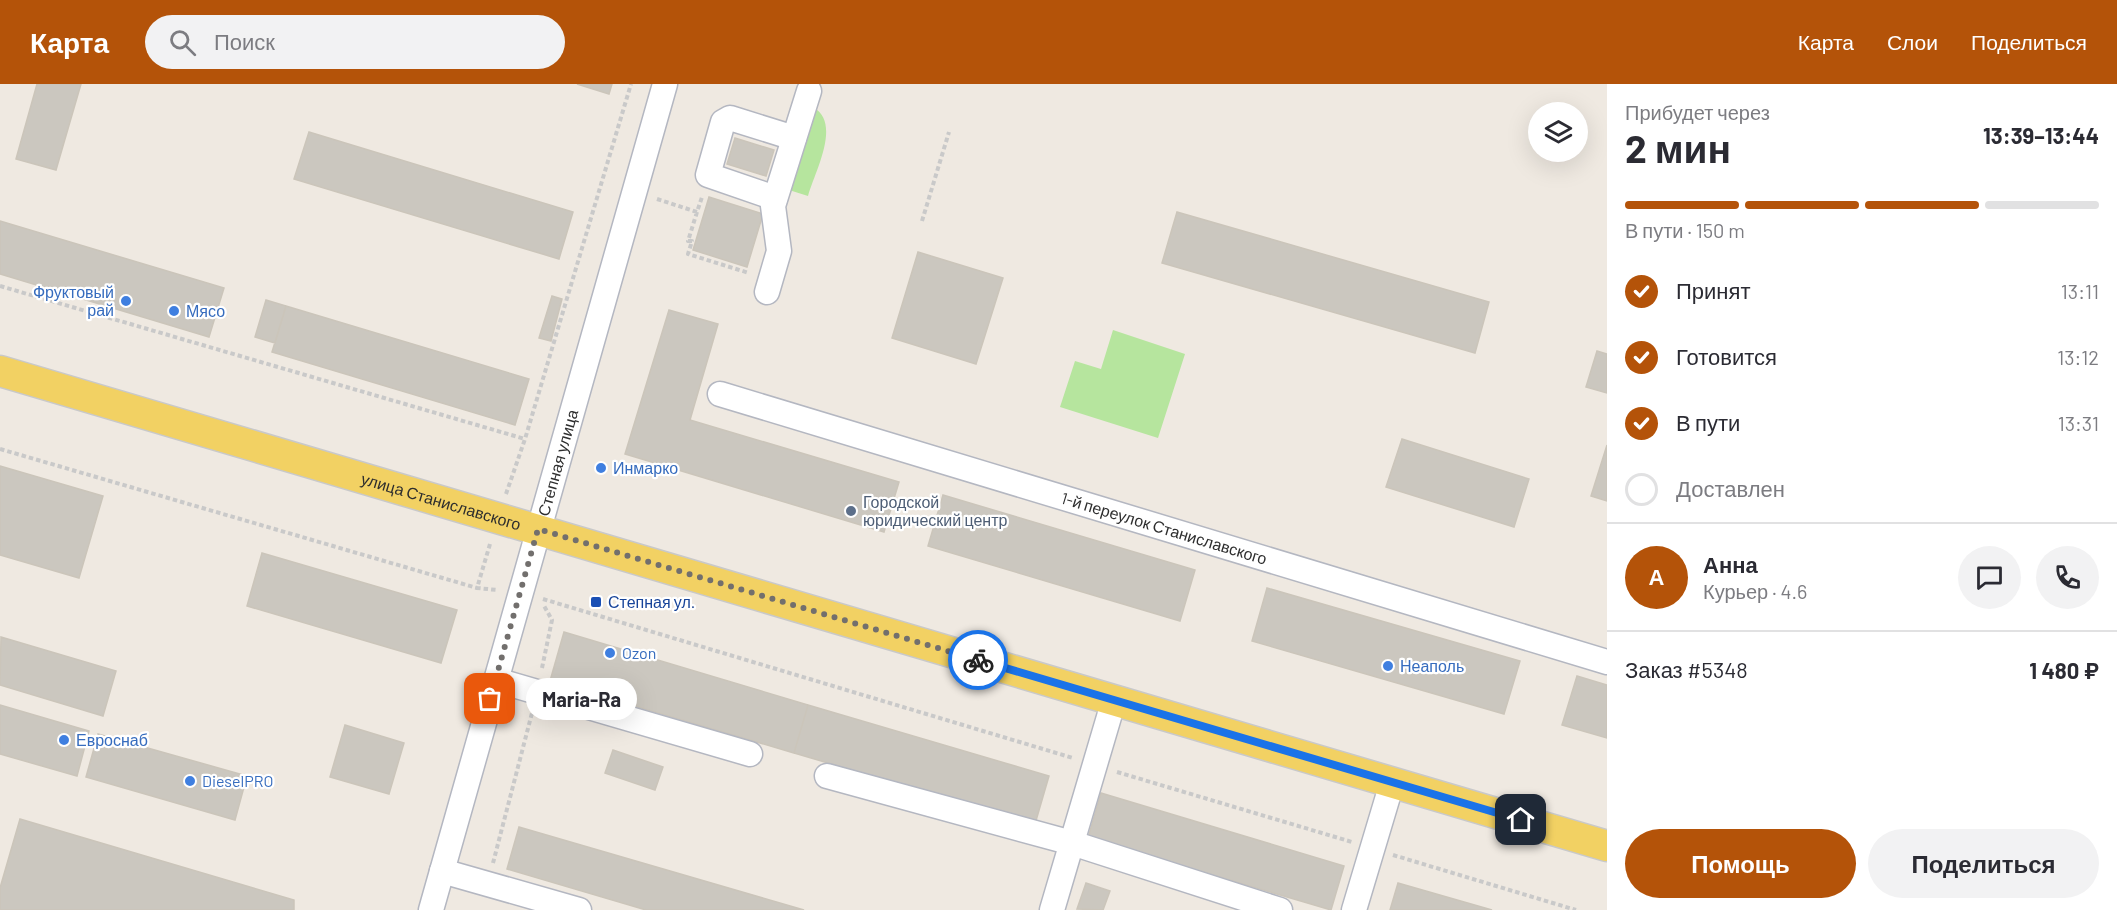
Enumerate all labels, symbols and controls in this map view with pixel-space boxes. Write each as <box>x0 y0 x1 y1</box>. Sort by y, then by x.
search box <box>145 15 565 69</box>
text: Карта <box>30 25 109 59</box>
icon: search <box>166 26 199 59</box>
text: Поиск <box>214 28 275 54</box>
text: Карта <box>1798 29 1854 54</box>
text: Слои <box>1887 29 1938 54</box>
text: Поделиться <box>1971 29 2087 54</box>
text: Прибудет через <box>1625 100 1770 124</box>
map controls <box>1528 102 1588 162</box>
button: layers <box>1528 102 1588 162</box>
text: 13:39–13:44 <box>1983 122 2099 148</box>
text: 2 мин <box>1625 124 1731 171</box>
text: В пути · 150 m <box>1625 218 1745 242</box>
icon: check <box>1625 275 1658 308</box>
text: Принят <box>1676 277 1750 303</box>
text: 13:11 <box>2061 279 2099 303</box>
place label: Фруктовый рай <box>33 282 114 319</box>
marker: Фруктовый рай <box>119 294 133 308</box>
place label: Мясо <box>186 301 225 320</box>
marker: Мясо <box>167 304 181 318</box>
icon: check <box>1625 341 1658 374</box>
text: Готовится <box>1676 343 1777 369</box>
text: 13:12 <box>2057 345 2099 369</box>
street label: Степная улица <box>533 407 581 518</box>
icon: check <box>1625 407 1658 440</box>
text: В пути <box>1676 409 1740 435</box>
text: 13:31 <box>2058 411 2099 435</box>
place label: Инмарко <box>613 458 678 477</box>
marker: Инмарко <box>594 461 608 475</box>
street label: улица Станиславского <box>359 468 524 534</box>
text: Доставлен <box>1676 475 1785 501</box>
street label: 1-й переулок Станиславского <box>1059 488 1270 568</box>
place label: Городской юридический центр <box>863 492 1007 529</box>
marker: Городской юридический центр <box>844 504 858 518</box>
button: chat <box>1958 546 2021 609</box>
button: phone <box>2036 546 2099 609</box>
text: Анна <box>1703 551 1758 577</box>
text: А <box>1649 563 1664 589</box>
text: Курьер · 4.6 <box>1703 579 1807 603</box>
place label: Степная ул. <box>608 592 695 611</box>
marker: Степная ул. <box>589 595 603 609</box>
courier <box>948 630 1008 690</box>
place label: Ozon <box>622 643 656 662</box>
icon: bike <box>962 644 995 677</box>
marker: Ozon <box>603 646 617 660</box>
place label: Неаполь <box>1400 656 1464 675</box>
text: Заказ #5348 <box>1625 656 1748 682</box>
text: 1 480 ₽ <box>2029 657 2099 683</box>
marker: Неаполь <box>1381 659 1395 673</box>
pin <box>464 673 515 724</box>
callout: Maria-Ra <box>526 678 637 720</box>
icon: bag <box>473 682 506 715</box>
text: Maria-Ra <box>542 687 621 711</box>
place label: Евроснаб <box>76 730 148 749</box>
marker: Евроснаб <box>57 733 71 747</box>
place label: DieselPRO <box>202 771 273 790</box>
marker: DieselPRO <box>183 774 197 788</box>
pin <box>1495 794 1546 845</box>
icon: home <box>1504 803 1537 836</box>
button: Помощь <box>1625 829 1856 898</box>
button: Поделиться <box>1868 829 2099 898</box>

